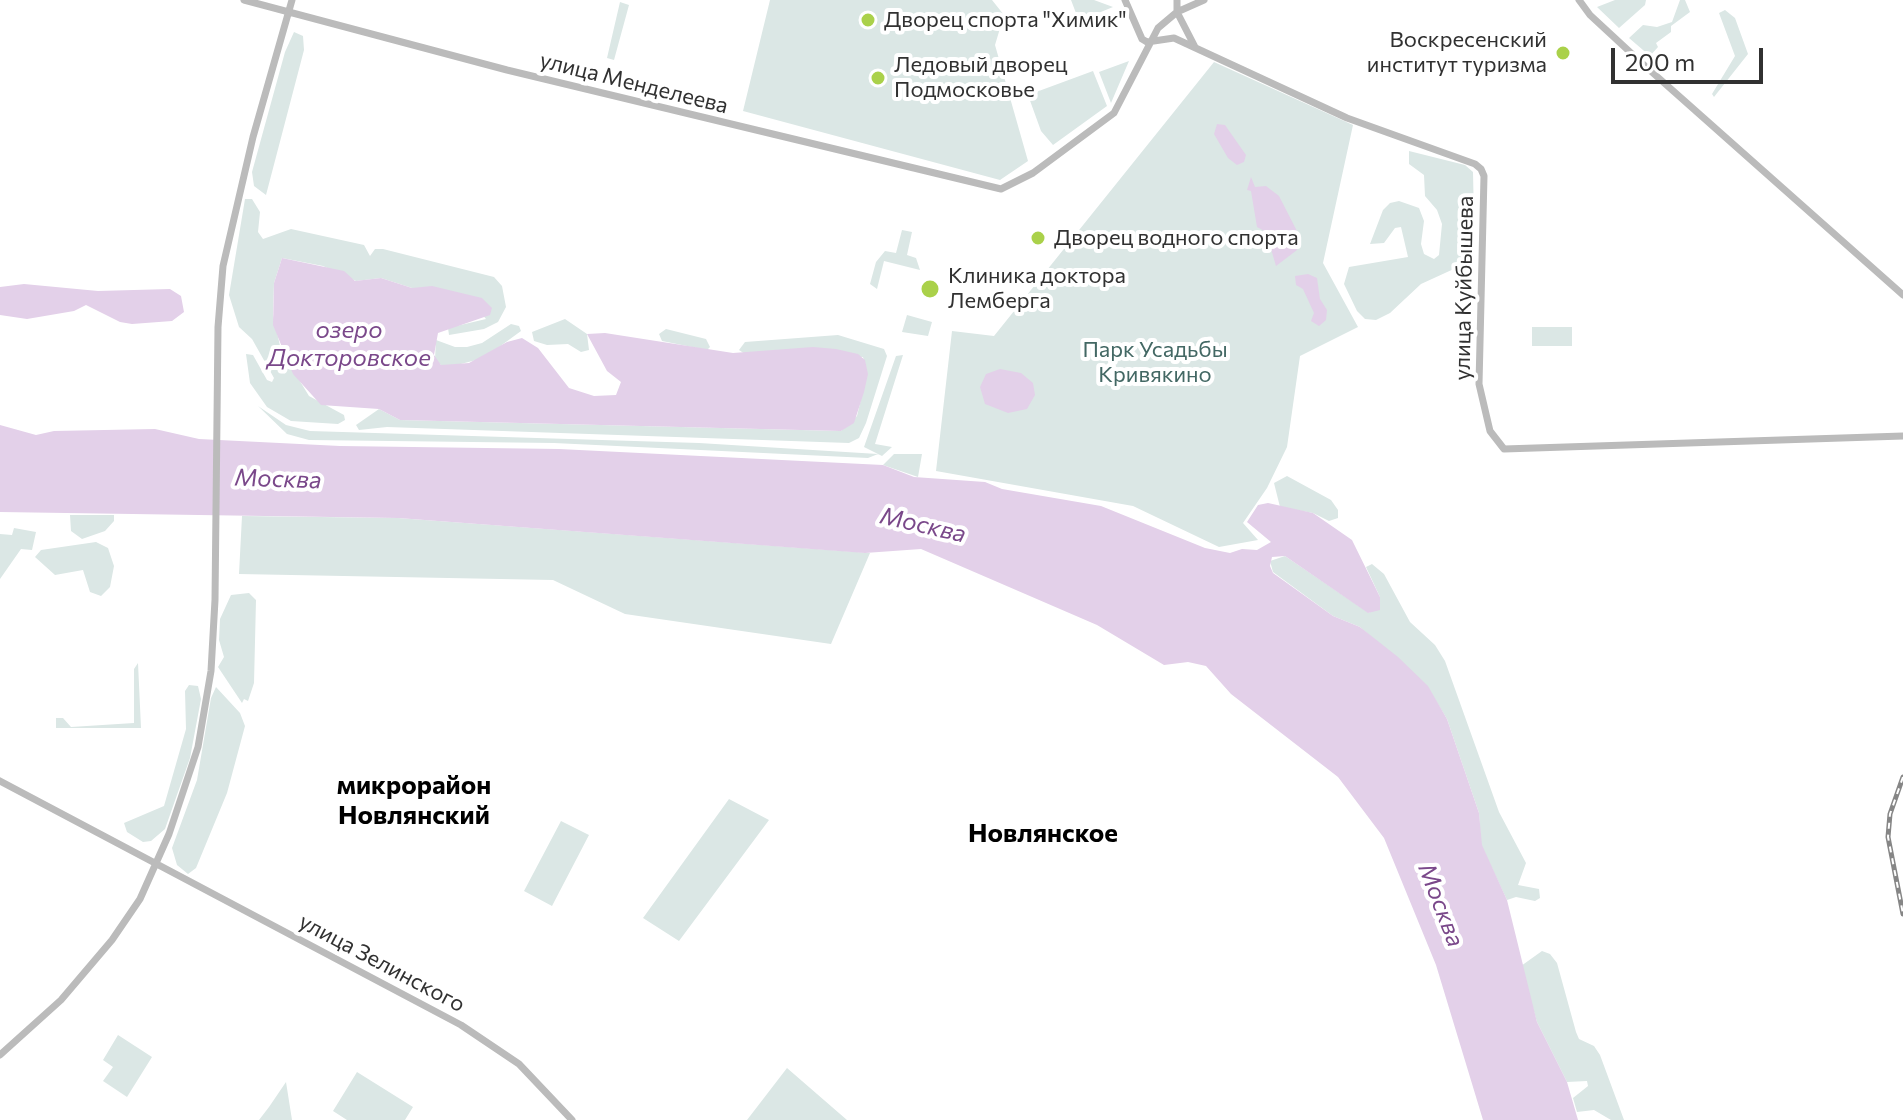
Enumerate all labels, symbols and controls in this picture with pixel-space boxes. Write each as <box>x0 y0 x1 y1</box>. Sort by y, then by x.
place label: Дворец спорта "Химик" <box>884 7 1127 33</box>
marker: Дворец спорта "Химик" <box>859 11 877 29</box>
place label: Воскресенский институт туризма <box>1367 27 1547 78</box>
scale bar <box>1615 32 1767 82</box>
marker: Воскресенский институт туризма <box>1554 44 1572 62</box>
street label: улица Менделеева <box>537 47 731 119</box>
text: 200 m <box>1625 47 1695 76</box>
place label: Ледовый дворец Подмосковье <box>894 52 1068 104</box>
marker: Ледовый дворец Подмосковье <box>869 69 887 87</box>
street label: улица Куйбышева <box>1449 195 1479 381</box>
place label: Дворец водного спорта <box>1054 225 1299 251</box>
marker: Дворец водного спорта <box>1029 229 1047 247</box>
place label: Клиника доктора Лемберга <box>948 263 1126 314</box>
marker: Клиника доктора Лемберга <box>919 278 941 300</box>
water label: озеро Докторовское <box>267 316 431 372</box>
park label: Парк Усадьбы Кривякино <box>1082 337 1228 388</box>
water label: Москва <box>234 463 322 495</box>
water label: Москва <box>877 501 969 549</box>
district label: микрорайон Новлянский <box>337 769 491 830</box>
district label: Новлянское <box>968 817 1118 849</box>
water label: Москва <box>1412 859 1470 951</box>
street label: улица Зелинского <box>294 908 470 1018</box>

